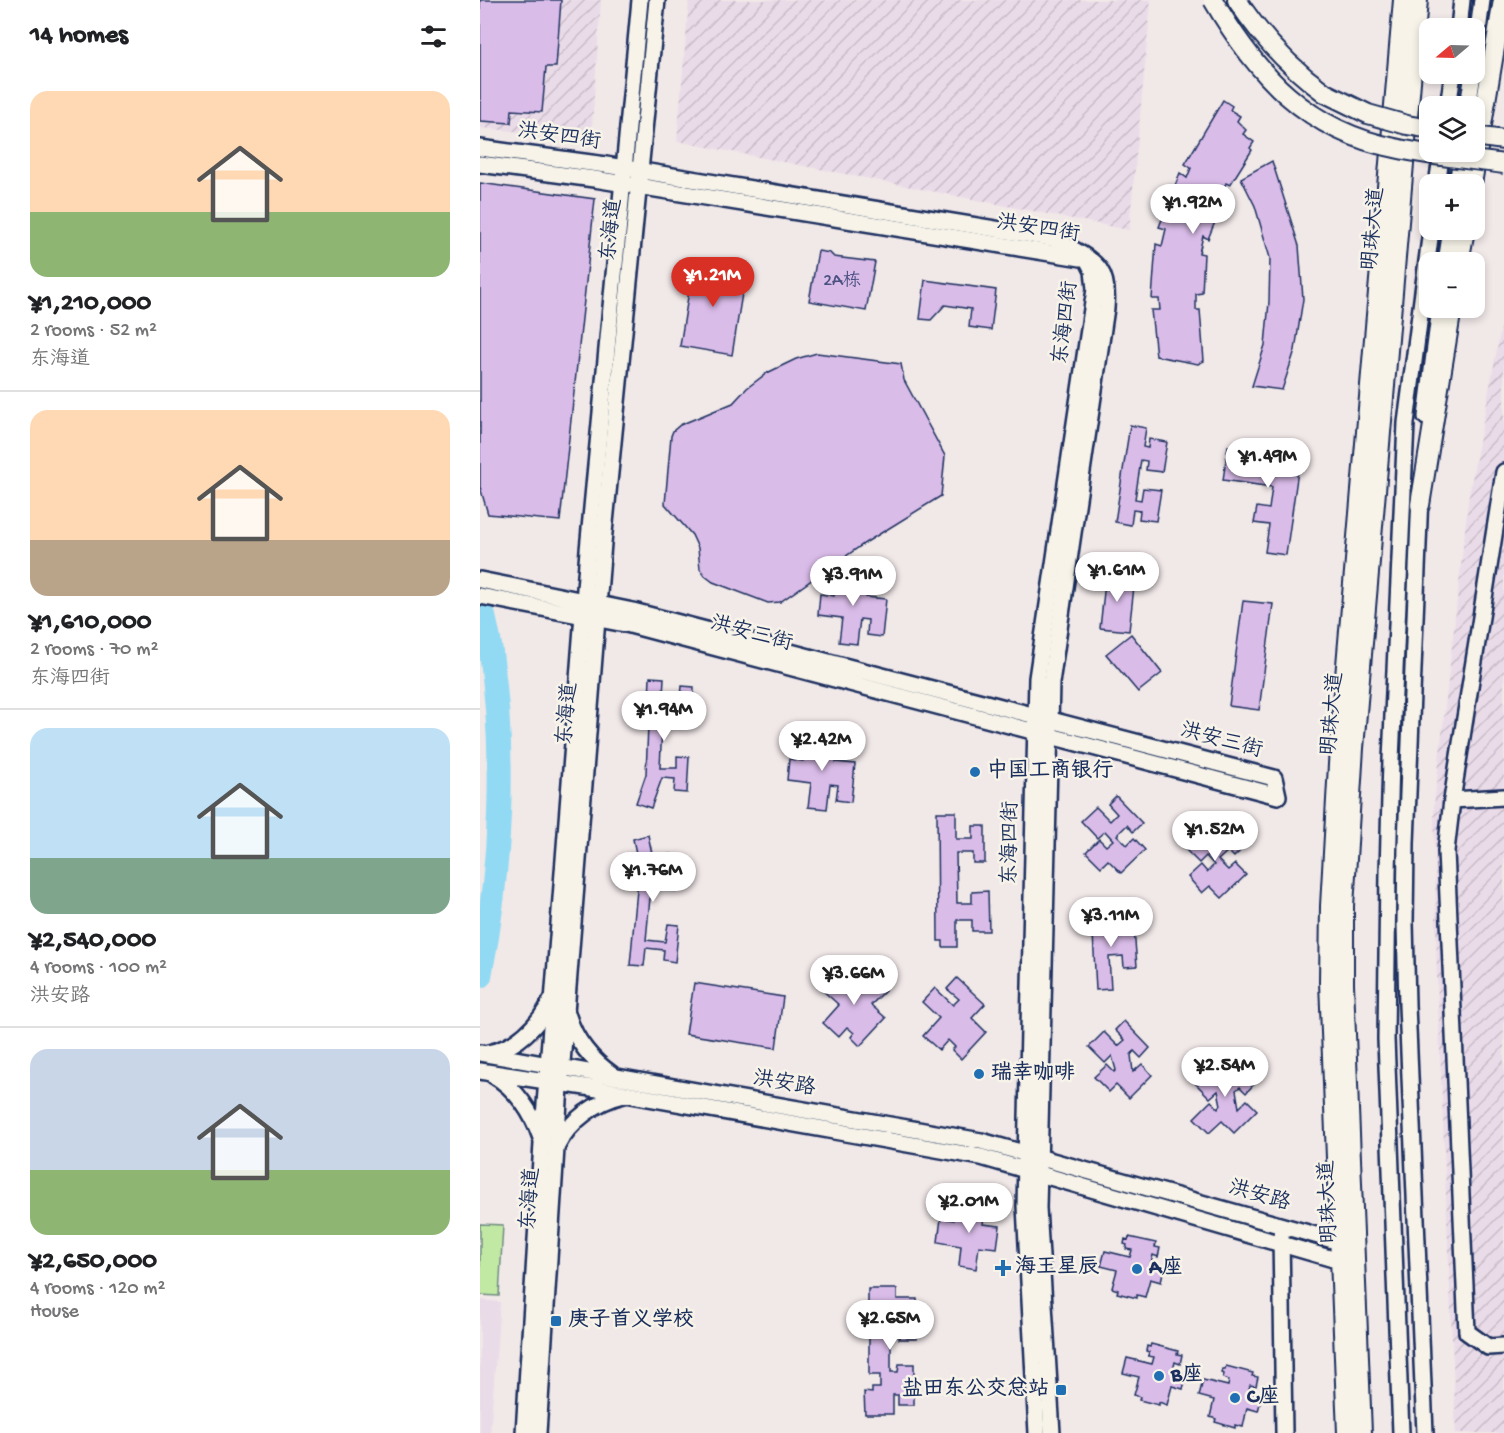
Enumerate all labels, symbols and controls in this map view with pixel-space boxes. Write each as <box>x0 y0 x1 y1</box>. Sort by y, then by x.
north arrow <box>1419 18 1485 84</box>
map controls <box>1419 18 1485 318</box>
icon: filters <box>417 20 450 53</box>
text: 14 homes <box>30 21 128 52</box>
button: layers <box>1419 96 1485 162</box>
street label: 洪安四街 <box>516 118 603 156</box>
icon: home <box>186 130 294 238</box>
button: + <box>1419 174 1485 240</box>
pin: ¥1.92M <box>1144 184 1242 235</box>
street label: 明珠大道 <box>1357 186 1391 272</box>
text: ¥1.92M <box>1164 192 1222 215</box>
street label: 东海道 <box>595 197 629 263</box>
street label: 洪安四街 <box>995 209 1082 249</box>
button: − <box>1419 252 1485 318</box>
pin: ¥1.21M <box>664 257 762 308</box>
text: ¥1.21M <box>685 265 741 288</box>
house number: 2A栋 <box>823 270 861 292</box>
street label: 东海四街 <box>1047 280 1085 366</box>
text: ¥1,210,000 <box>30 289 151 320</box>
text: 2 rooms · 52 m² <box>30 320 157 343</box>
text: 东海道 <box>30 349 90 372</box>
pin: ¥1.49M <box>1219 438 1317 489</box>
text: ¥1.49M <box>1240 446 1297 469</box>
icon: home <box>186 449 294 557</box>
pin: ¥1.61M <box>1068 552 1166 603</box>
pin: ¥3.91M <box>804 556 902 607</box>
text: ¥1.61M <box>1089 560 1145 583</box>
text: ¥3.91M <box>824 564 882 587</box>
text: ¥1,610,000 <box>30 608 152 639</box>
street label: 洪安三街 <box>707 610 795 658</box>
text: 2 rooms · 70 m² <box>30 639 158 662</box>
text: 东海四街 <box>30 668 110 691</box>
street label: 明珠大道 <box>1316 671 1350 757</box>
street label: 东海道 <box>552 681 584 746</box>
pin: ¥1.94M <box>615 691 713 742</box>
text: ¥1.94M <box>636 699 693 722</box>
street label: 洪安三街 <box>1177 717 1265 765</box>
pin: ¥2.42M <box>773 721 871 772</box>
text: ¥2.42M <box>793 729 851 752</box>
place label: 中国工商银行 <box>987 758 1113 785</box>
marker: 中国工商银行 <box>968 765 982 779</box>
icon: home <box>186 767 294 875</box>
street label: 东海四街 <box>997 801 1025 885</box>
pin: ¥1.52M <box>1166 811 1264 862</box>
text: ¥1.52M <box>1186 819 1244 842</box>
pin: ¥1.76M <box>604 852 702 903</box>
text: ¥1.76M <box>624 860 682 883</box>
pin: ¥3.11M <box>1062 897 1160 948</box>
text: ¥3.11M <box>1083 905 1139 928</box>
text: ¥2,540,000 <box>30 926 156 957</box>
pin: ¥3.66M <box>805 955 903 1006</box>
text: 4 rooms · 100 m² <box>30 957 167 980</box>
text: ¥3.66M <box>824 963 884 986</box>
text: 洪安路 <box>30 986 90 1009</box>
pin: ¥2.54M <box>1176 1047 1274 1098</box>
text: ¥2.54M <box>1195 1055 1255 1078</box>
place label: 瑞幸咖啡 <box>991 1060 1075 1087</box>
street label: 洪安路 <box>751 1065 818 1103</box>
marker: 瑞幸咖啡 <box>972 1067 986 1081</box>
icon: home <box>186 1088 294 1196</box>
street label: 明珠大道 <box>1314 1160 1344 1244</box>
street label: 东海道 <box>515 1167 547 1231</box>
street label: 洪安路 <box>1225 1174 1293 1218</box>
pin: ¥2.01M <box>920 1183 1018 1234</box>
text: ¥2.01M <box>940 1191 998 1214</box>
text: ¥2,650,000 <box>30 1247 157 1278</box>
place label: 海王星辰 <box>1015 1254 1100 1281</box>
place label: A座 <box>1148 1255 1182 1282</box>
marker: 海王星辰 <box>996 1261 1010 1275</box>
marker: A座 <box>1130 1262 1144 1276</box>
text: 4 rooms · 120 m² <box>30 1278 165 1301</box>
pin: ¥2.65M <box>841 1300 939 1351</box>
text: House <box>30 1301 79 1324</box>
place label: 庚子首义学校 <box>568 1307 694 1334</box>
text: ¥2.65M <box>860 1308 920 1331</box>
marker: 庚子首义学校 <box>549 1314 563 1328</box>
place label: B座 <box>1170 1362 1203 1389</box>
marker: B座 <box>1152 1369 1166 1383</box>
place label: 盐田东公交总站 <box>902 1376 1049 1403</box>
marker: 盐田东公交总站 <box>1054 1383 1068 1397</box>
place label: C座 <box>1246 1384 1279 1411</box>
marker: C座 <box>1228 1391 1242 1405</box>

